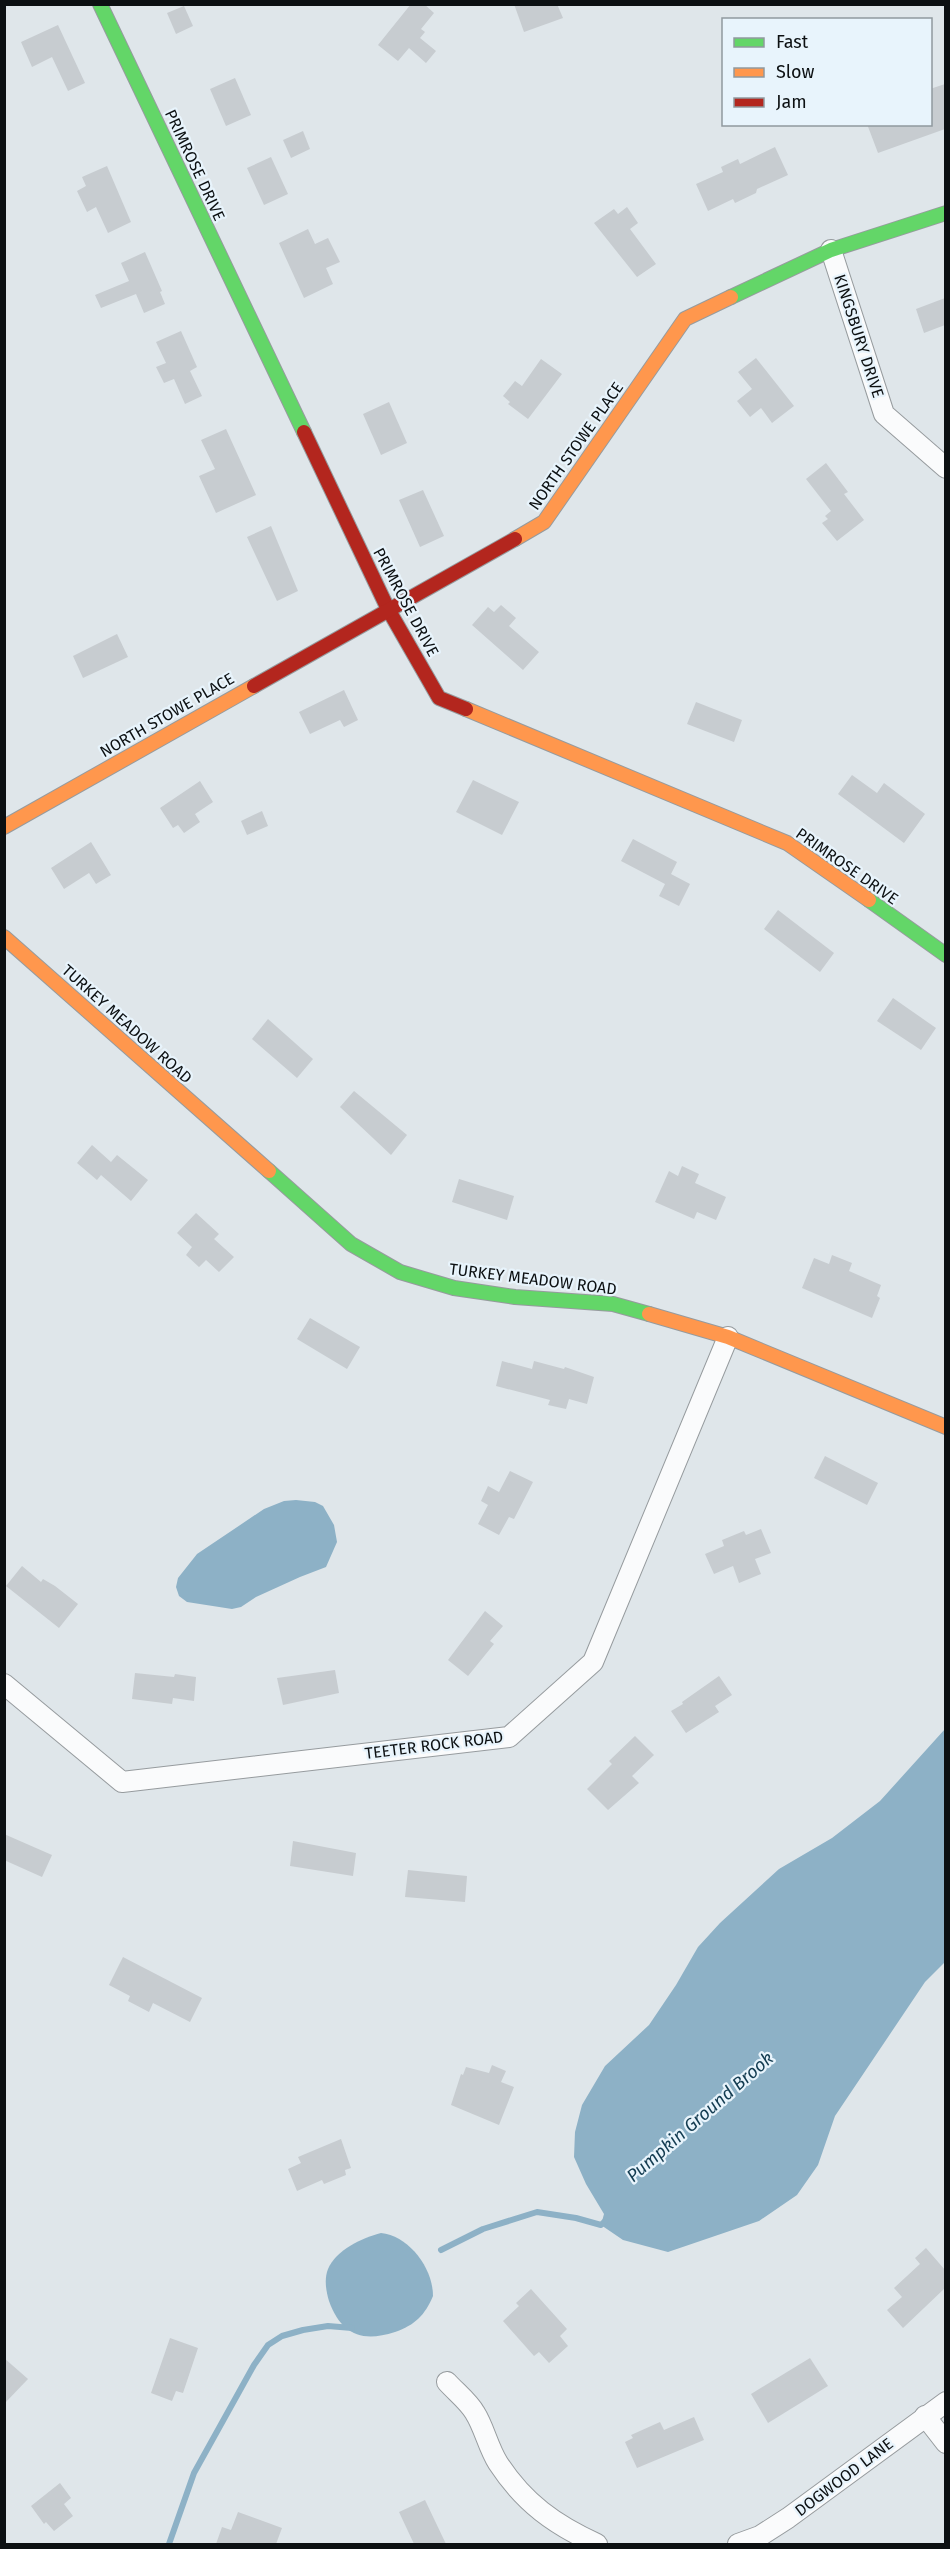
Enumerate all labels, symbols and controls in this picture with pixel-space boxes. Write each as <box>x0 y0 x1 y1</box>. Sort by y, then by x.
legend <box>722 18 932 126</box>
text: Fast <box>776 31 809 53</box>
text: Slow <box>776 61 815 83</box>
text: Jam <box>776 91 807 113</box>
street label: PRIMROSE DRIVE <box>161 106 229 224</box>
street label: KINGSBURY DRIVE <box>830 272 888 400</box>
street label: NORTH STOWE PLACE <box>525 378 627 514</box>
street label: PRIMROSE DRIVE <box>369 544 443 660</box>
street label: NORTH STOWE PLACE <box>97 669 237 761</box>
street label: PRIMROSE DRIVE <box>792 824 902 908</box>
street label: TURKEY MEADOW ROAD <box>58 961 196 1087</box>
street label: TURKEY MEADOW ROAD <box>448 1259 618 1299</box>
street label: TEETER ROCK ROAD <box>364 1727 504 1763</box>
water label: Pumpkin Ground Brook <box>622 2047 778 2187</box>
street label: DOGWOOD LANE <box>791 2434 897 2520</box>

